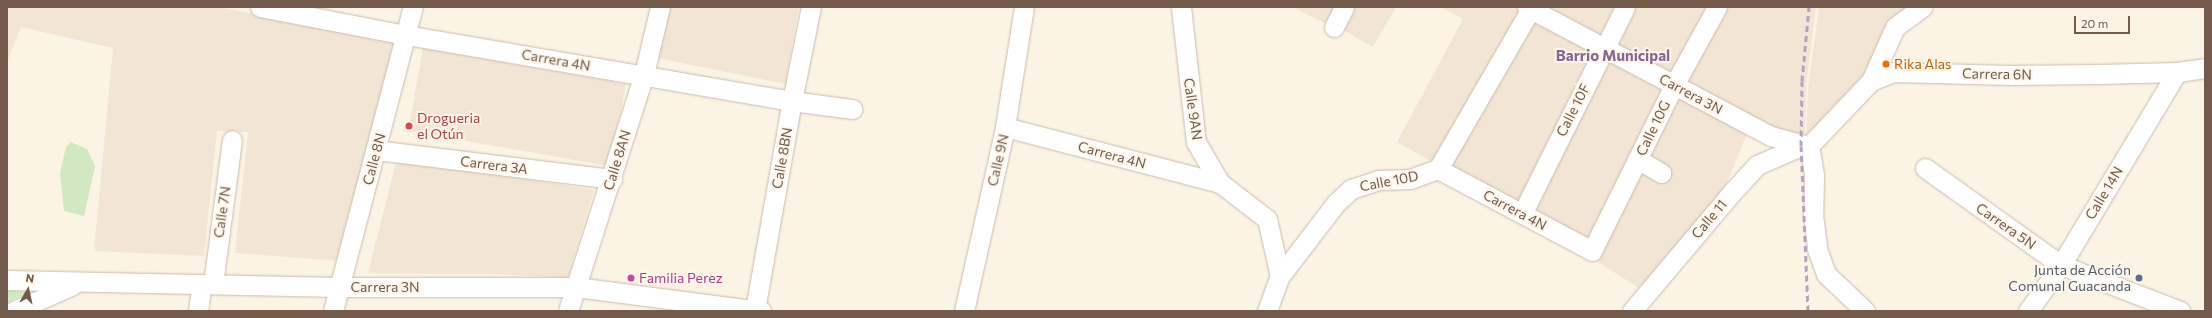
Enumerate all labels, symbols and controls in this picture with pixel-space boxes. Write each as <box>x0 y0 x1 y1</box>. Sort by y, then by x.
scale bar <box>2076 8 2132 34</box>
text: 20 m <box>2081 16 2108 30</box>
street label: Carrera 4N <box>520 46 592 74</box>
district label: Barrio Municipal <box>1556 47 1670 65</box>
place label: Rika Alas <box>1894 56 1951 72</box>
marker: Rika Alas <box>1881 59 1891 69</box>
street label: Carrera 6N <box>1962 65 2032 83</box>
street label: Carrera 3N <box>1656 70 1726 118</box>
street label: Calle 9AN <box>1180 77 1206 141</box>
street label: Calle 10F <box>1553 81 1593 139</box>
street label: Calle 10G <box>1632 98 1674 158</box>
place label: Drogueria el Otún <box>417 110 480 142</box>
marker: Drogueria el Otún <box>404 121 414 131</box>
street label: Calle 8BN <box>768 126 796 190</box>
street label: Calle 8AN <box>600 128 634 192</box>
street label: Calle 8N <box>359 131 389 187</box>
street label: Calle 9N <box>984 132 1012 188</box>
street label: Carrera 4N <box>1076 138 1148 172</box>
street label: Carrera 3A <box>459 153 529 177</box>
street label: Calle 14N <box>2082 163 2126 223</box>
street label: Calle 10D <box>1358 167 1420 195</box>
street label: Calle 7N <box>210 185 234 239</box>
street label: Carrera 4N <box>1480 186 1550 234</box>
street label: Calle 11 <box>1688 196 1730 242</box>
street label: Carrera 5N <box>1973 199 2039 253</box>
place label: Junta de Acción Comunal Guacanda <box>2008 262 2131 294</box>
north arrow <box>8 270 48 310</box>
place label: Familia Perez <box>639 270 723 286</box>
text: N <box>25 271 35 285</box>
marker: Familia Perez <box>626 273 636 283</box>
marker: Junta de Acción Comunal Guacanda <box>2134 273 2144 283</box>
street label: Carrera 3N <box>350 279 420 295</box>

